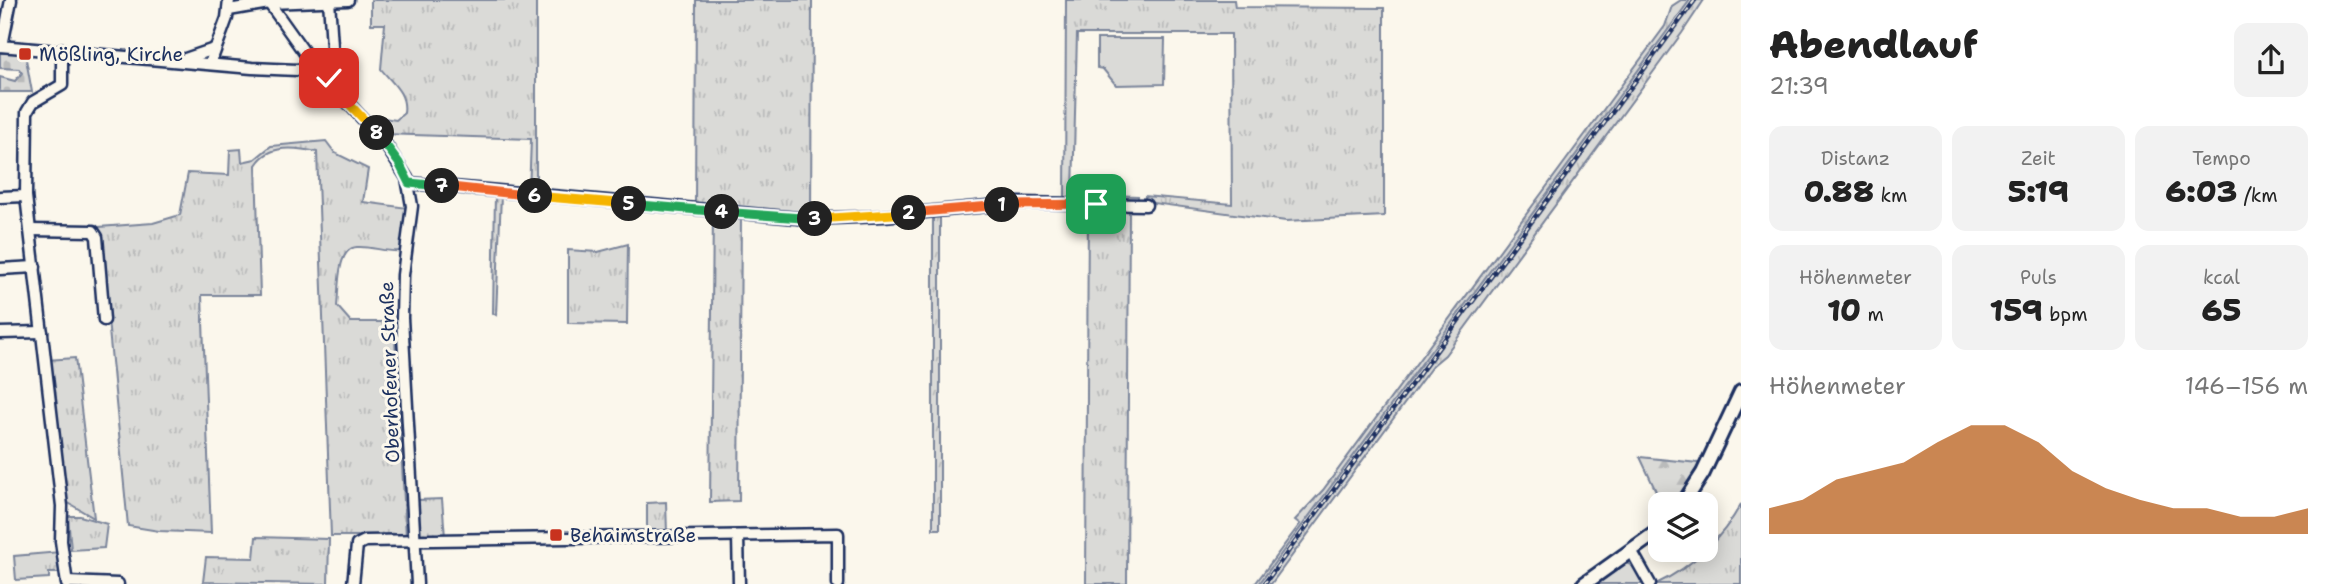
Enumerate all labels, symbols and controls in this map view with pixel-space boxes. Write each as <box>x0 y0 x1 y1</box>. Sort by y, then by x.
text: Abendlauf <box>1769 19 1978 70</box>
button: share <box>2234 23 2308 97</box>
place label: Mößling, Kirche <box>39 42 183 67</box>
marker: Mößling, Kirche <box>17 46 33 62</box>
pin <box>299 48 359 108</box>
icon: check <box>310 59 348 97</box>
text: 21:39 <box>1769 71 1829 101</box>
pin: 8 <box>360 116 394 150</box>
text: 8 <box>370 120 383 145</box>
text: Distanz <box>1821 146 1890 171</box>
text: Zeit <box>2021 146 2056 171</box>
text: Tempo <box>2192 146 2251 171</box>
pin: 7 <box>424 168 460 204</box>
text: 0.88 <box>1804 171 1874 212</box>
text: 5:19 <box>2008 171 2069 212</box>
text: 6:03 <box>2165 171 2237 212</box>
text: 7 <box>435 173 448 198</box>
pin <box>1066 174 1126 234</box>
pin: 6 <box>518 178 552 214</box>
text: 6 <box>528 183 541 208</box>
text: km <box>1874 183 1907 208</box>
text: /km <box>2237 183 2278 208</box>
icon: arrive <box>1077 185 1115 223</box>
pin: 5 <box>612 186 646 222</box>
pin: 1 <box>984 188 1020 222</box>
text: 5 <box>623 191 634 216</box>
text: 1 <box>997 192 1006 217</box>
pin: 4 <box>704 194 740 230</box>
pin: 2 <box>892 196 926 230</box>
text: 4 <box>715 199 728 224</box>
text: 2 <box>902 200 915 225</box>
pin: 3 <box>798 202 832 236</box>
text: 3 <box>808 206 821 231</box>
text: Höhenmeter <box>1799 265 1912 290</box>
text: Puls <box>2020 265 2057 290</box>
text: kcal <box>2203 265 2240 290</box>
street label: Oberhofener Straße <box>374 281 405 463</box>
text: 10 <box>1827 290 1861 331</box>
text: 159 <box>1989 290 2043 331</box>
text: 65 <box>2202 290 2241 331</box>
text: m <box>1861 302 1884 327</box>
text: bpm <box>2043 302 2088 327</box>
text: Höhenmeter <box>1769 371 1906 401</box>
text: 146–156 m <box>2185 371 2308 401</box>
map controls <box>1648 492 1718 562</box>
button: layers <box>1648 492 1718 562</box>
place label: Behaimstraße <box>570 523 696 548</box>
marker: Behaimstraße <box>548 527 564 543</box>

